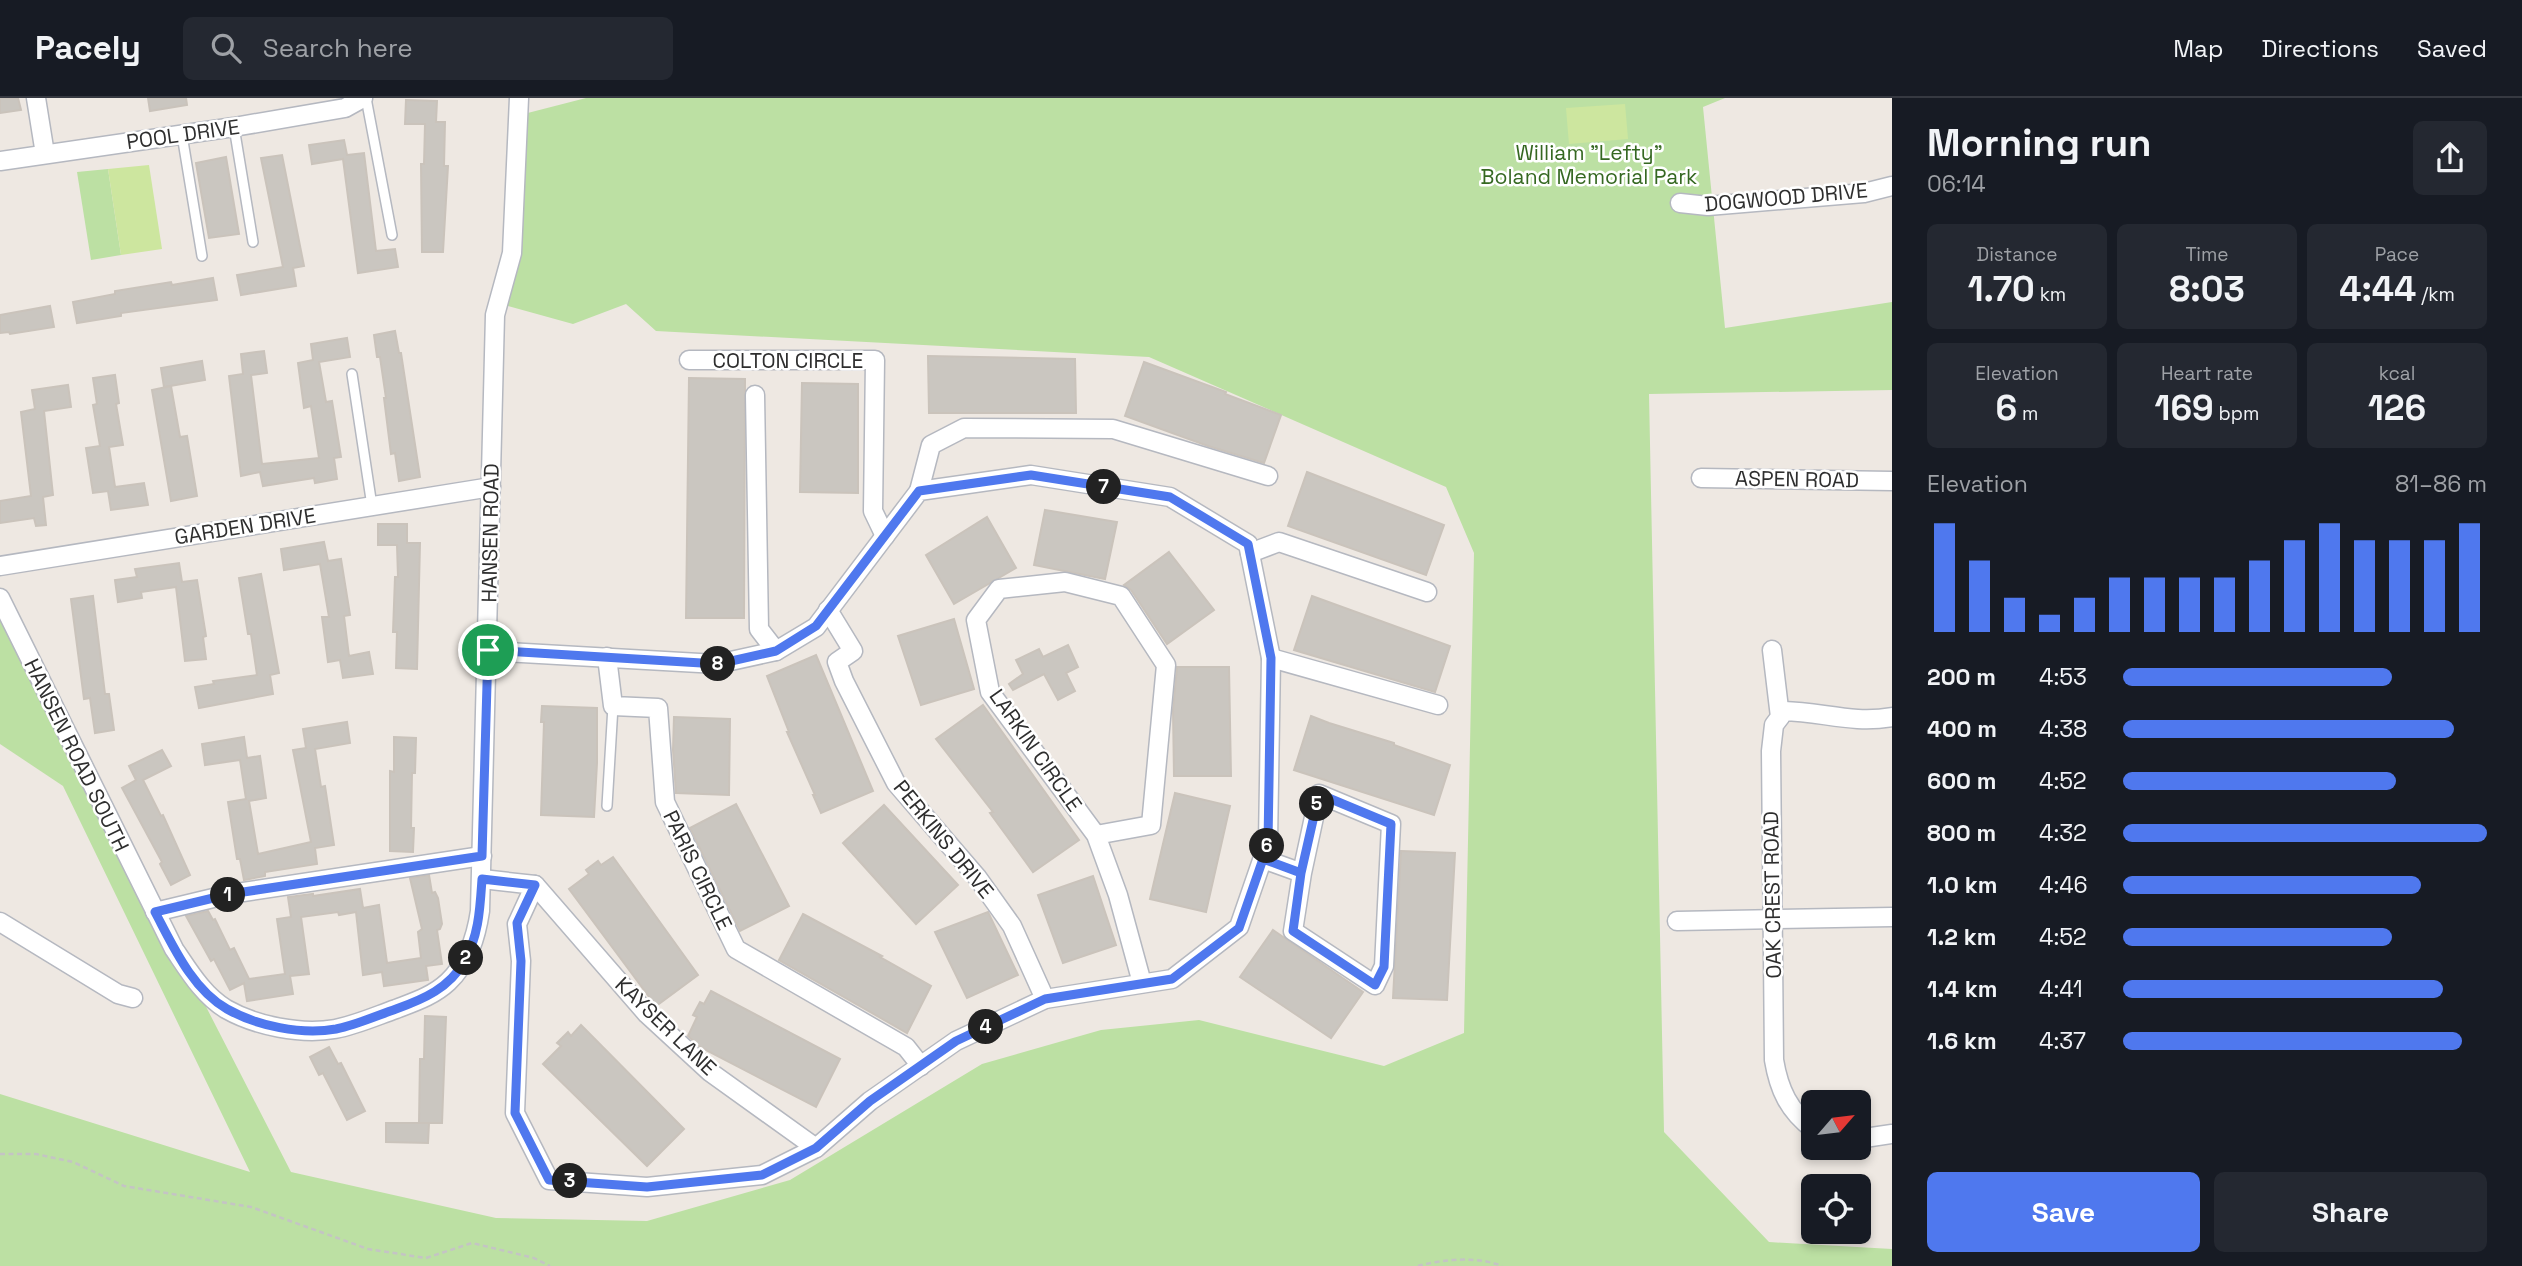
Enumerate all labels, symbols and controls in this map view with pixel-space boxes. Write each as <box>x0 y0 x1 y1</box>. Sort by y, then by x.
search box <box>183 17 673 80</box>
text: Pacely <box>35 27 141 69</box>
icon: search <box>207 29 245 67</box>
text: Search here <box>263 31 413 65</box>
text: Map <box>2173 33 2223 64</box>
text: Directions <box>2261 33 2379 64</box>
text: Saved <box>2417 33 2487 64</box>
street label: POOL DRIVE <box>125 113 241 155</box>
text: Morning run <box>1927 119 2152 167</box>
button: share <box>2413 121 2487 195</box>
park label: William "Lefty" Boland Memorial Park <box>1481 139 1697 190</box>
text: 06:14 <box>1927 169 1986 199</box>
street label: DOGWOOD DRIVE <box>1703 176 1869 218</box>
text: Distance <box>1977 242 2057 267</box>
text: Time <box>2185 242 2229 267</box>
text: Pace <box>2375 242 2419 267</box>
text: 1.70 <box>1968 267 2035 311</box>
text: 8:03 <box>2169 267 2245 311</box>
text: 4:44 <box>2339 267 2416 311</box>
text: km <box>2035 282 2066 307</box>
text: /km <box>2416 282 2455 307</box>
street label: COLTON CIRCLE <box>713 347 863 374</box>
text: Elevation <box>1975 361 2059 386</box>
text: Heart rate <box>2161 361 2253 386</box>
text: kcal <box>2379 361 2415 386</box>
text: 6 <box>1996 386 2017 430</box>
text: 169 <box>2155 386 2214 430</box>
text: 126 <box>2368 386 2426 430</box>
text: m <box>2017 401 2038 426</box>
text: bpm <box>2214 401 2259 426</box>
street label: HANSEN ROAD <box>475 463 505 603</box>
street label: ASPEN ROAD <box>1735 464 1859 494</box>
text: Elevation <box>1927 469 2028 499</box>
text: 81–86 m <box>2395 469 2487 499</box>
pin: 7 <box>1086 470 1122 504</box>
text: 7 <box>1098 474 1109 499</box>
street label: GARDEN DRIVE <box>172 502 318 550</box>
pin <box>458 620 518 680</box>
icon: arrive <box>469 631 507 669</box>
pin: 8 <box>700 646 736 682</box>
text: 8 <box>712 651 723 676</box>
street label: HANSEN ROAD SOUTH <box>18 654 136 856</box>
text: 200 m <box>1927 662 1996 692</box>
text: 4:53 <box>2039 662 2087 692</box>
street label: LARKIN CIRCLE <box>984 683 1088 817</box>
text: 400 m <box>1927 714 1997 744</box>
text: 4:38 <box>2039 714 2087 744</box>
text: 600 m <box>1927 766 1997 796</box>
text: 4:52 <box>2039 766 2087 796</box>
street label: PERKINS DRIVE <box>888 774 1000 904</box>
pin: 5 <box>1300 786 1334 822</box>
text: 5 <box>1311 791 1322 816</box>
street label: PARIS CIRCLE <box>657 806 739 934</box>
street label: OAK CREST ROAD <box>1757 811 1787 979</box>
text: 800 m <box>1927 818 1996 848</box>
text: 4:32 <box>2039 818 2087 848</box>
pin: 6 <box>1250 828 1284 864</box>
text: 6 <box>1261 833 1272 858</box>
text: 1.0 km <box>1927 870 1997 900</box>
text: 4:46 <box>2039 870 2088 900</box>
pin: 1 <box>210 878 246 912</box>
text: 1 <box>223 882 232 907</box>
text: 1.2 km <box>1927 922 1996 952</box>
text: 4:52 <box>2039 922 2087 952</box>
pin: 2 <box>448 940 484 976</box>
text: 2 <box>460 945 471 970</box>
street label: KAYSER LANE <box>610 971 722 1081</box>
text: 1.4 km <box>1927 974 1997 1004</box>
text: 4:41 <box>2039 974 2083 1004</box>
pin: 4 <box>968 1010 1004 1044</box>
text: 4 <box>979 1014 992 1039</box>
text: 1.6 km <box>1927 1026 1997 1056</box>
text: 4:37 <box>2039 1026 2086 1056</box>
north arrow <box>1801 1090 1871 1160</box>
map controls <box>1801 1090 1871 1244</box>
pin: 3 <box>552 1164 588 1198</box>
text: 3 <box>564 1168 575 1193</box>
button: Save <box>1927 1172 2200 1252</box>
button: Share <box>2214 1172 2487 1252</box>
button: locate <box>1801 1174 1871 1244</box>

